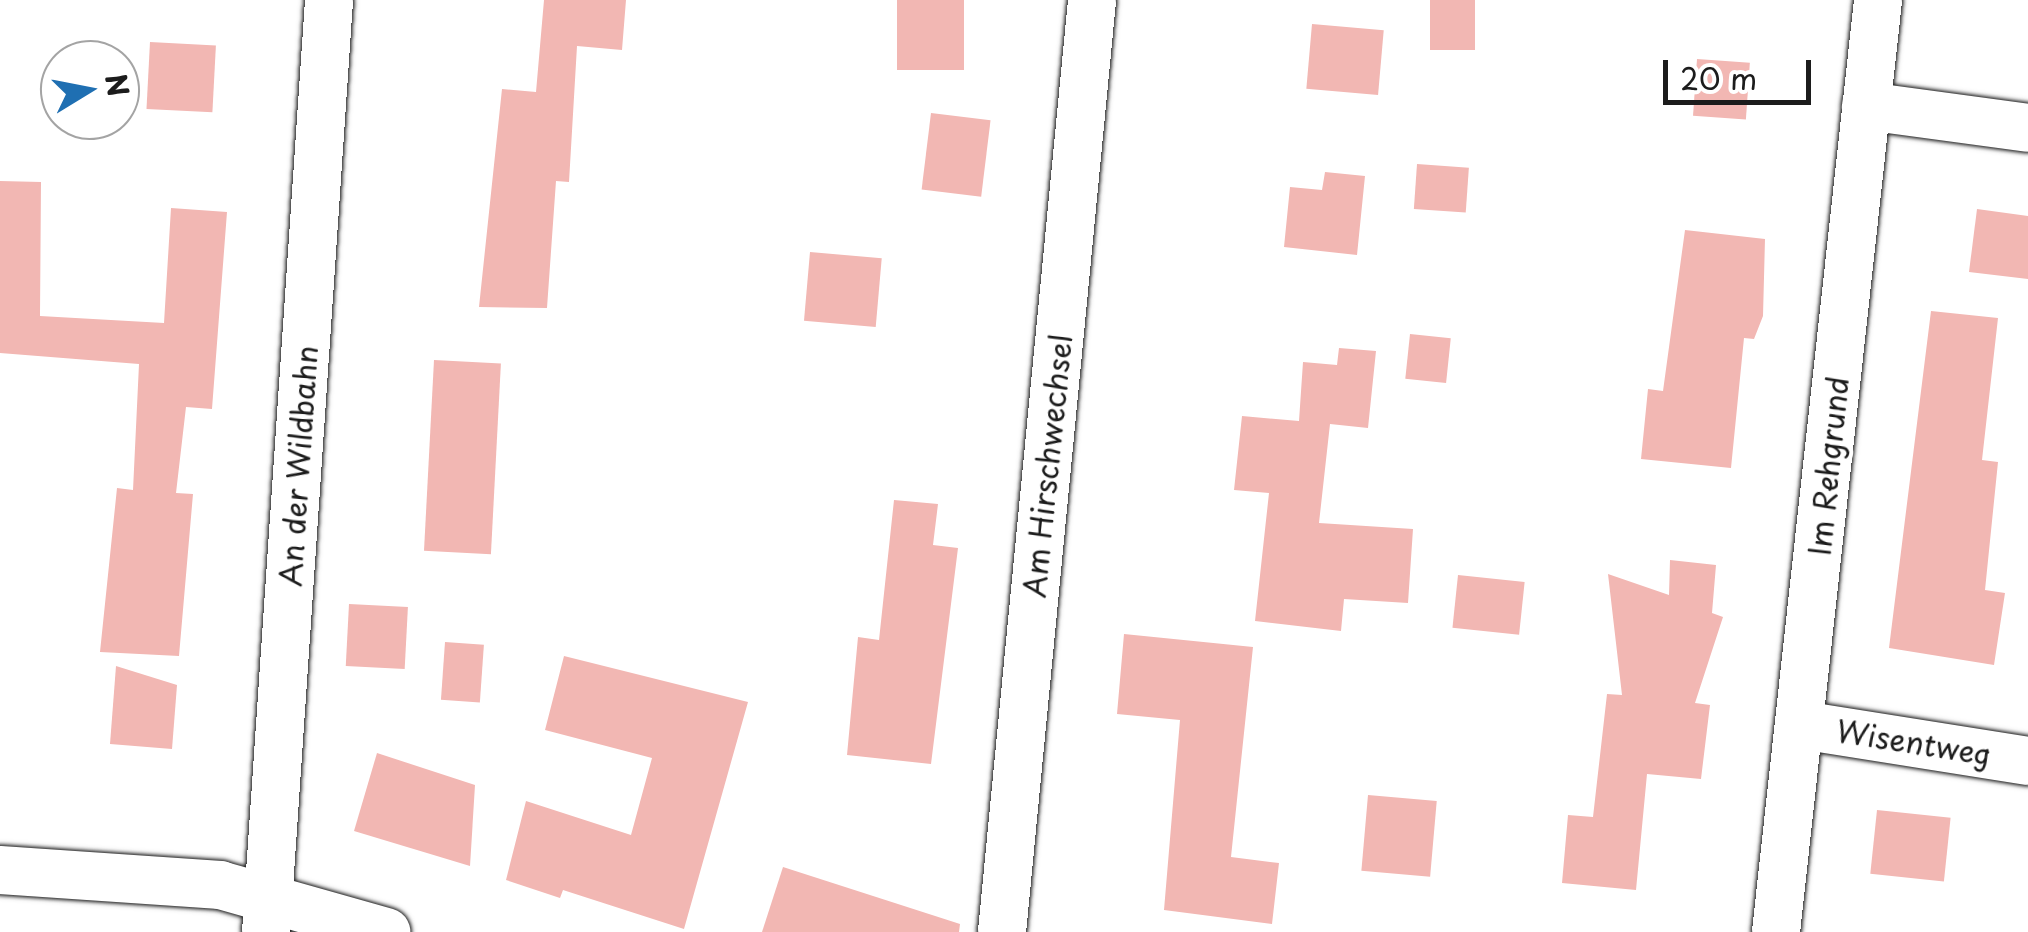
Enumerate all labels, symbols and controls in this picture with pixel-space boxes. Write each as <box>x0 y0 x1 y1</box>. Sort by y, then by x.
north arrow <box>40 40 140 140</box>
scale bar <box>1668 40 1816 102</box>
text: 20 m <box>1680 55 1757 100</box>
text: N <box>95 70 141 100</box>
street label: Am Hirschwechsel <box>1015 333 1079 599</box>
street label: An der Wildbahn <box>272 343 324 589</box>
street label: Im Rehgrund <box>1801 374 1855 558</box>
street label: Wisentweg <box>1834 712 1994 772</box>

